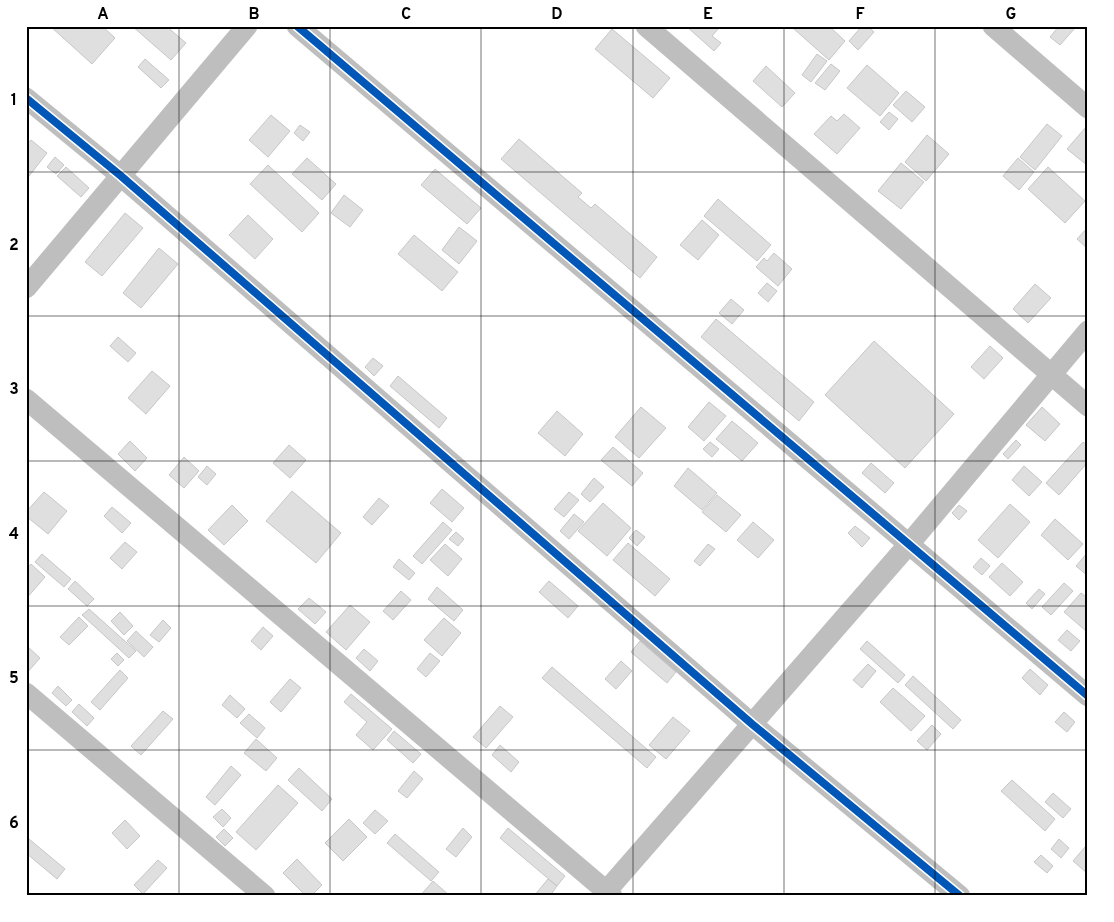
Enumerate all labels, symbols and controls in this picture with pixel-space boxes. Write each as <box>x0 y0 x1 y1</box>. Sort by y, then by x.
text: A <box>97 5 109 25</box>
text: B <box>248 5 260 25</box>
text: C <box>401 5 411 25</box>
text: D <box>551 5 563 25</box>
text: E <box>703 5 713 25</box>
text: F <box>855 5 865 25</box>
text: G <box>1006 5 1016 25</box>
text: 1 <box>11 91 17 111</box>
text: 2 <box>9 236 19 256</box>
text: 3 <box>9 380 19 400</box>
text: 4 <box>9 525 19 545</box>
text: 5 <box>9 669 19 689</box>
text: 6 <box>9 814 19 834</box>

